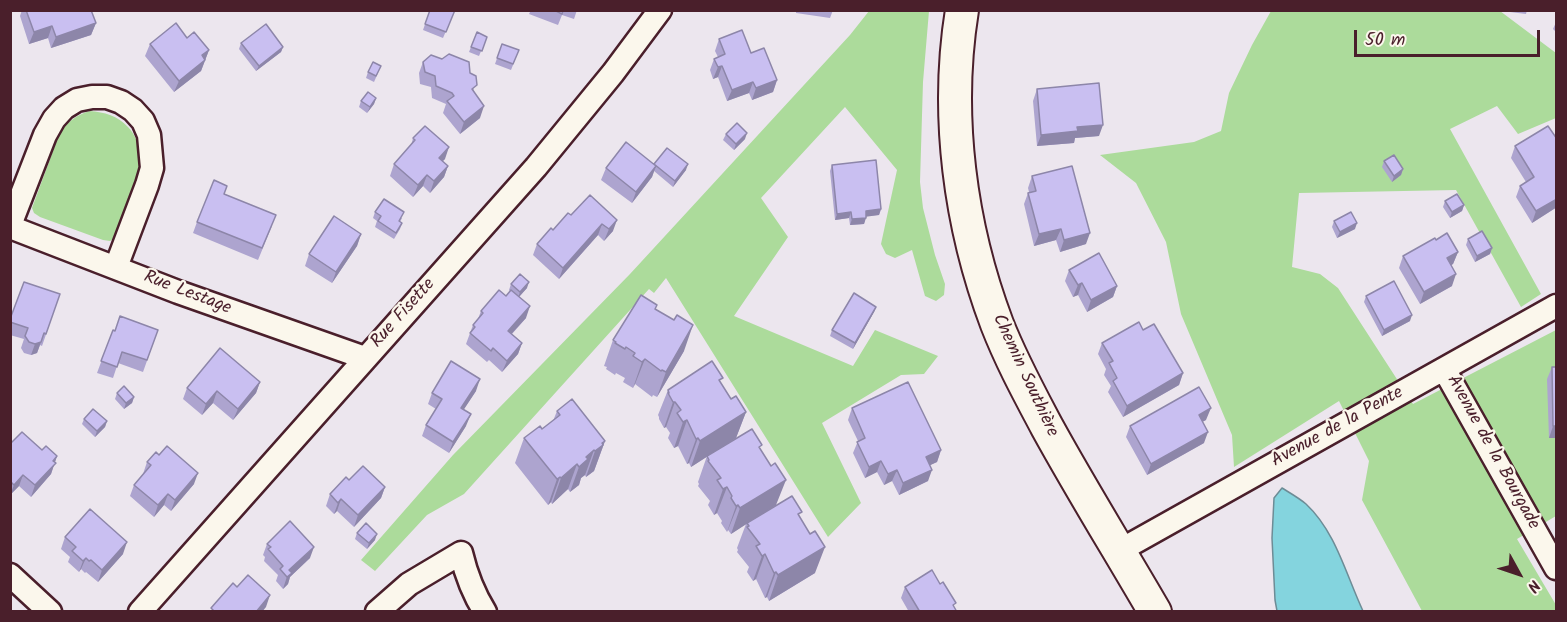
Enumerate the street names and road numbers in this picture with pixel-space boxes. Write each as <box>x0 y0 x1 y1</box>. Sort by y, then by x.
street label: Rue Lestage <box>140 267 234 321</box>
street label: Rue Fisette <box>367 275 441 353</box>
street label: Chemin Southière <box>986 311 1062 441</box>
street label: Avenue de la Bourgade <box>1441 372 1543 534</box>
street label: Avenue de la Pente <box>1268 383 1408 473</box>

